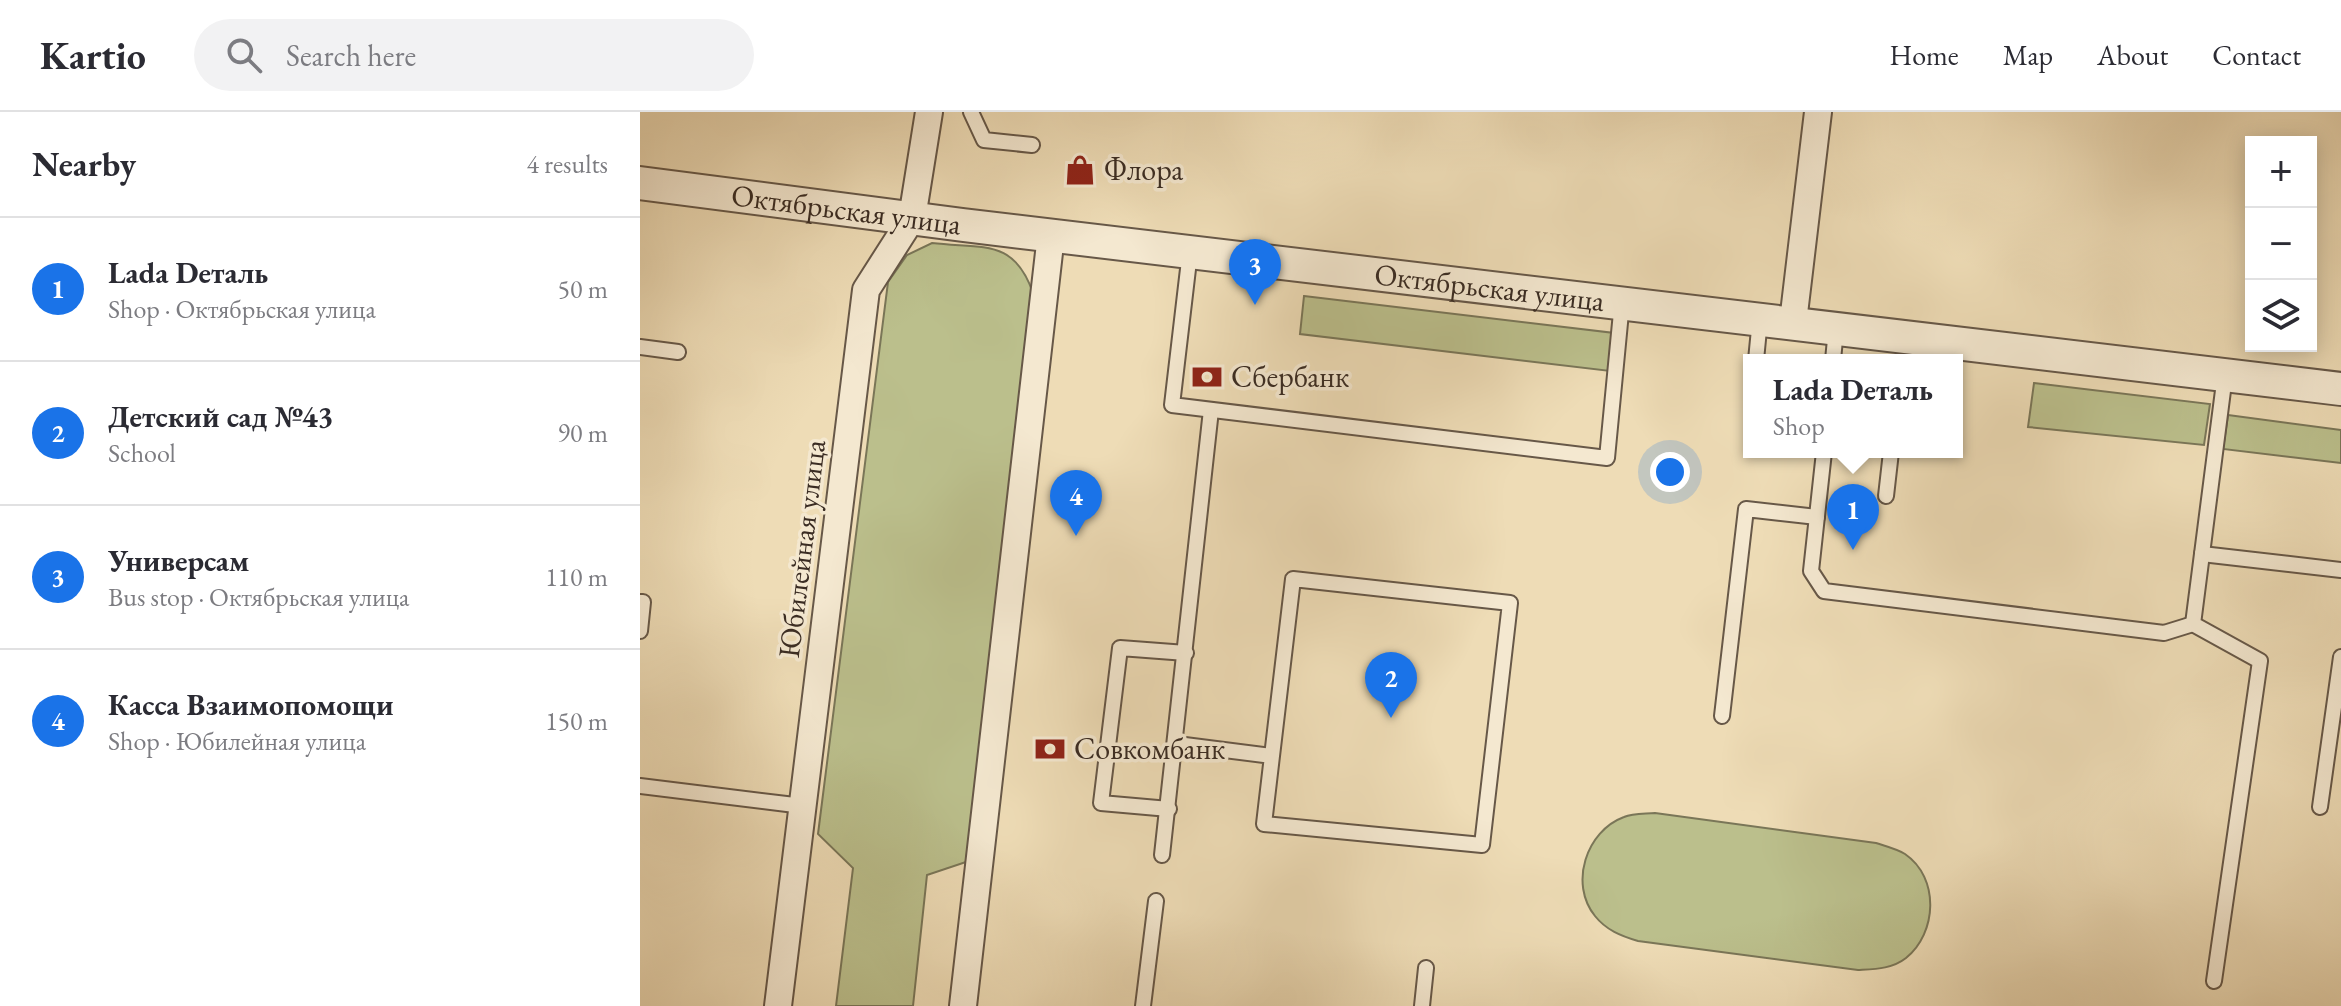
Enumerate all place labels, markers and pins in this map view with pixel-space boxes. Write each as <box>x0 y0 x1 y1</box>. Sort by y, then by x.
place label: Флора <box>1104 150 1183 189</box>
shop icon: Флора <box>1063 153 1097 187</box>
pin: 3 <box>1229 239 1281 305</box>
place label: Сбербанк <box>1231 357 1349 396</box>
bank icon: Сбербанк <box>1190 360 1224 394</box>
pin: 4 <box>1050 470 1102 536</box>
pin: 1 <box>1827 484 1879 550</box>
pin: 2 <box>1365 652 1417 718</box>
place label: Совкомбанк <box>1074 729 1225 768</box>
bank icon: Совкомбанк <box>1033 732 1067 766</box>

